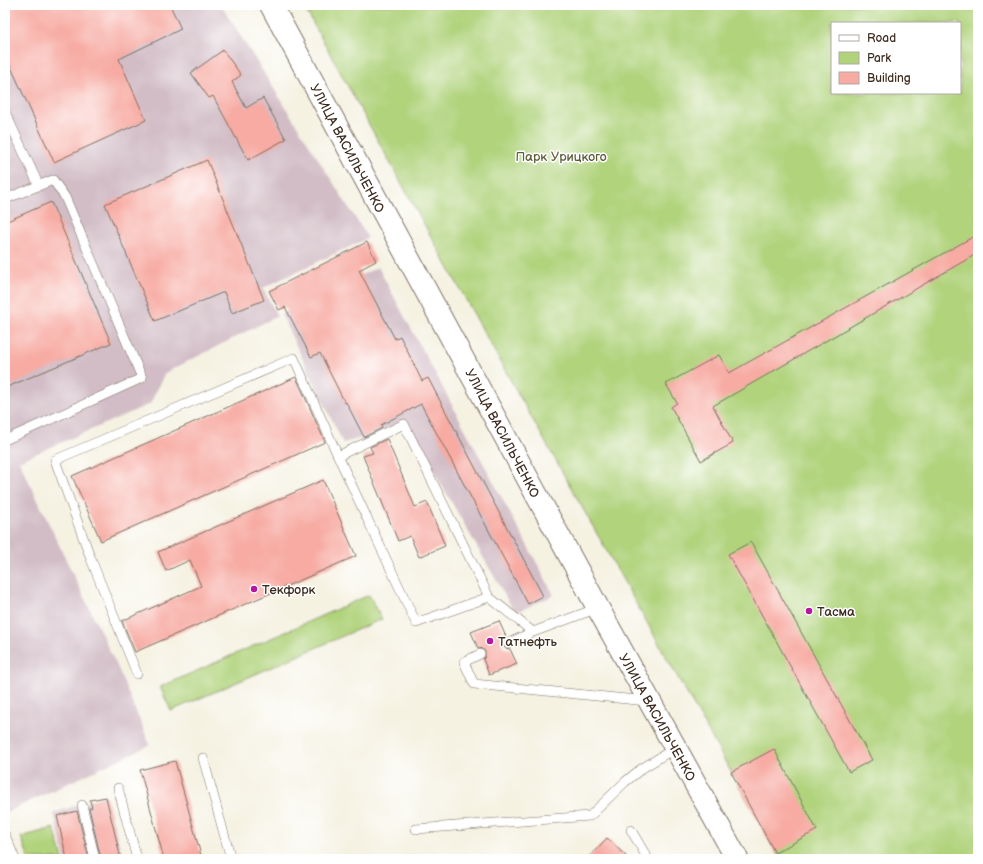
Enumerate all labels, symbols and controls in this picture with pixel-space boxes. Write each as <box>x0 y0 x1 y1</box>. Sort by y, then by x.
legend <box>831 22 961 94</box>
text: Road <box>867 31 896 46</box>
text: Park <box>867 51 891 66</box>
text: Building <box>867 71 911 86</box>
street label: УЛИЦА ВАСИЛЬЧЕНКО <box>306 81 388 216</box>
park label: Парк Урицкого <box>516 149 607 165</box>
street label: УЛИЦА ВАСИЛЬЧЕНКО <box>461 366 543 501</box>
place label: Текфорк <box>262 582 315 598</box>
marker: Текфорк <box>249 584 259 594</box>
place label: Тасма <box>817 604 855 620</box>
marker: Тасма <box>804 606 814 616</box>
place label: Татнефть <box>498 634 558 650</box>
marker: Татнефть <box>485 636 495 646</box>
street label: УЛИЦА ВАСИЛЬЧЕНКО <box>615 651 699 784</box>

